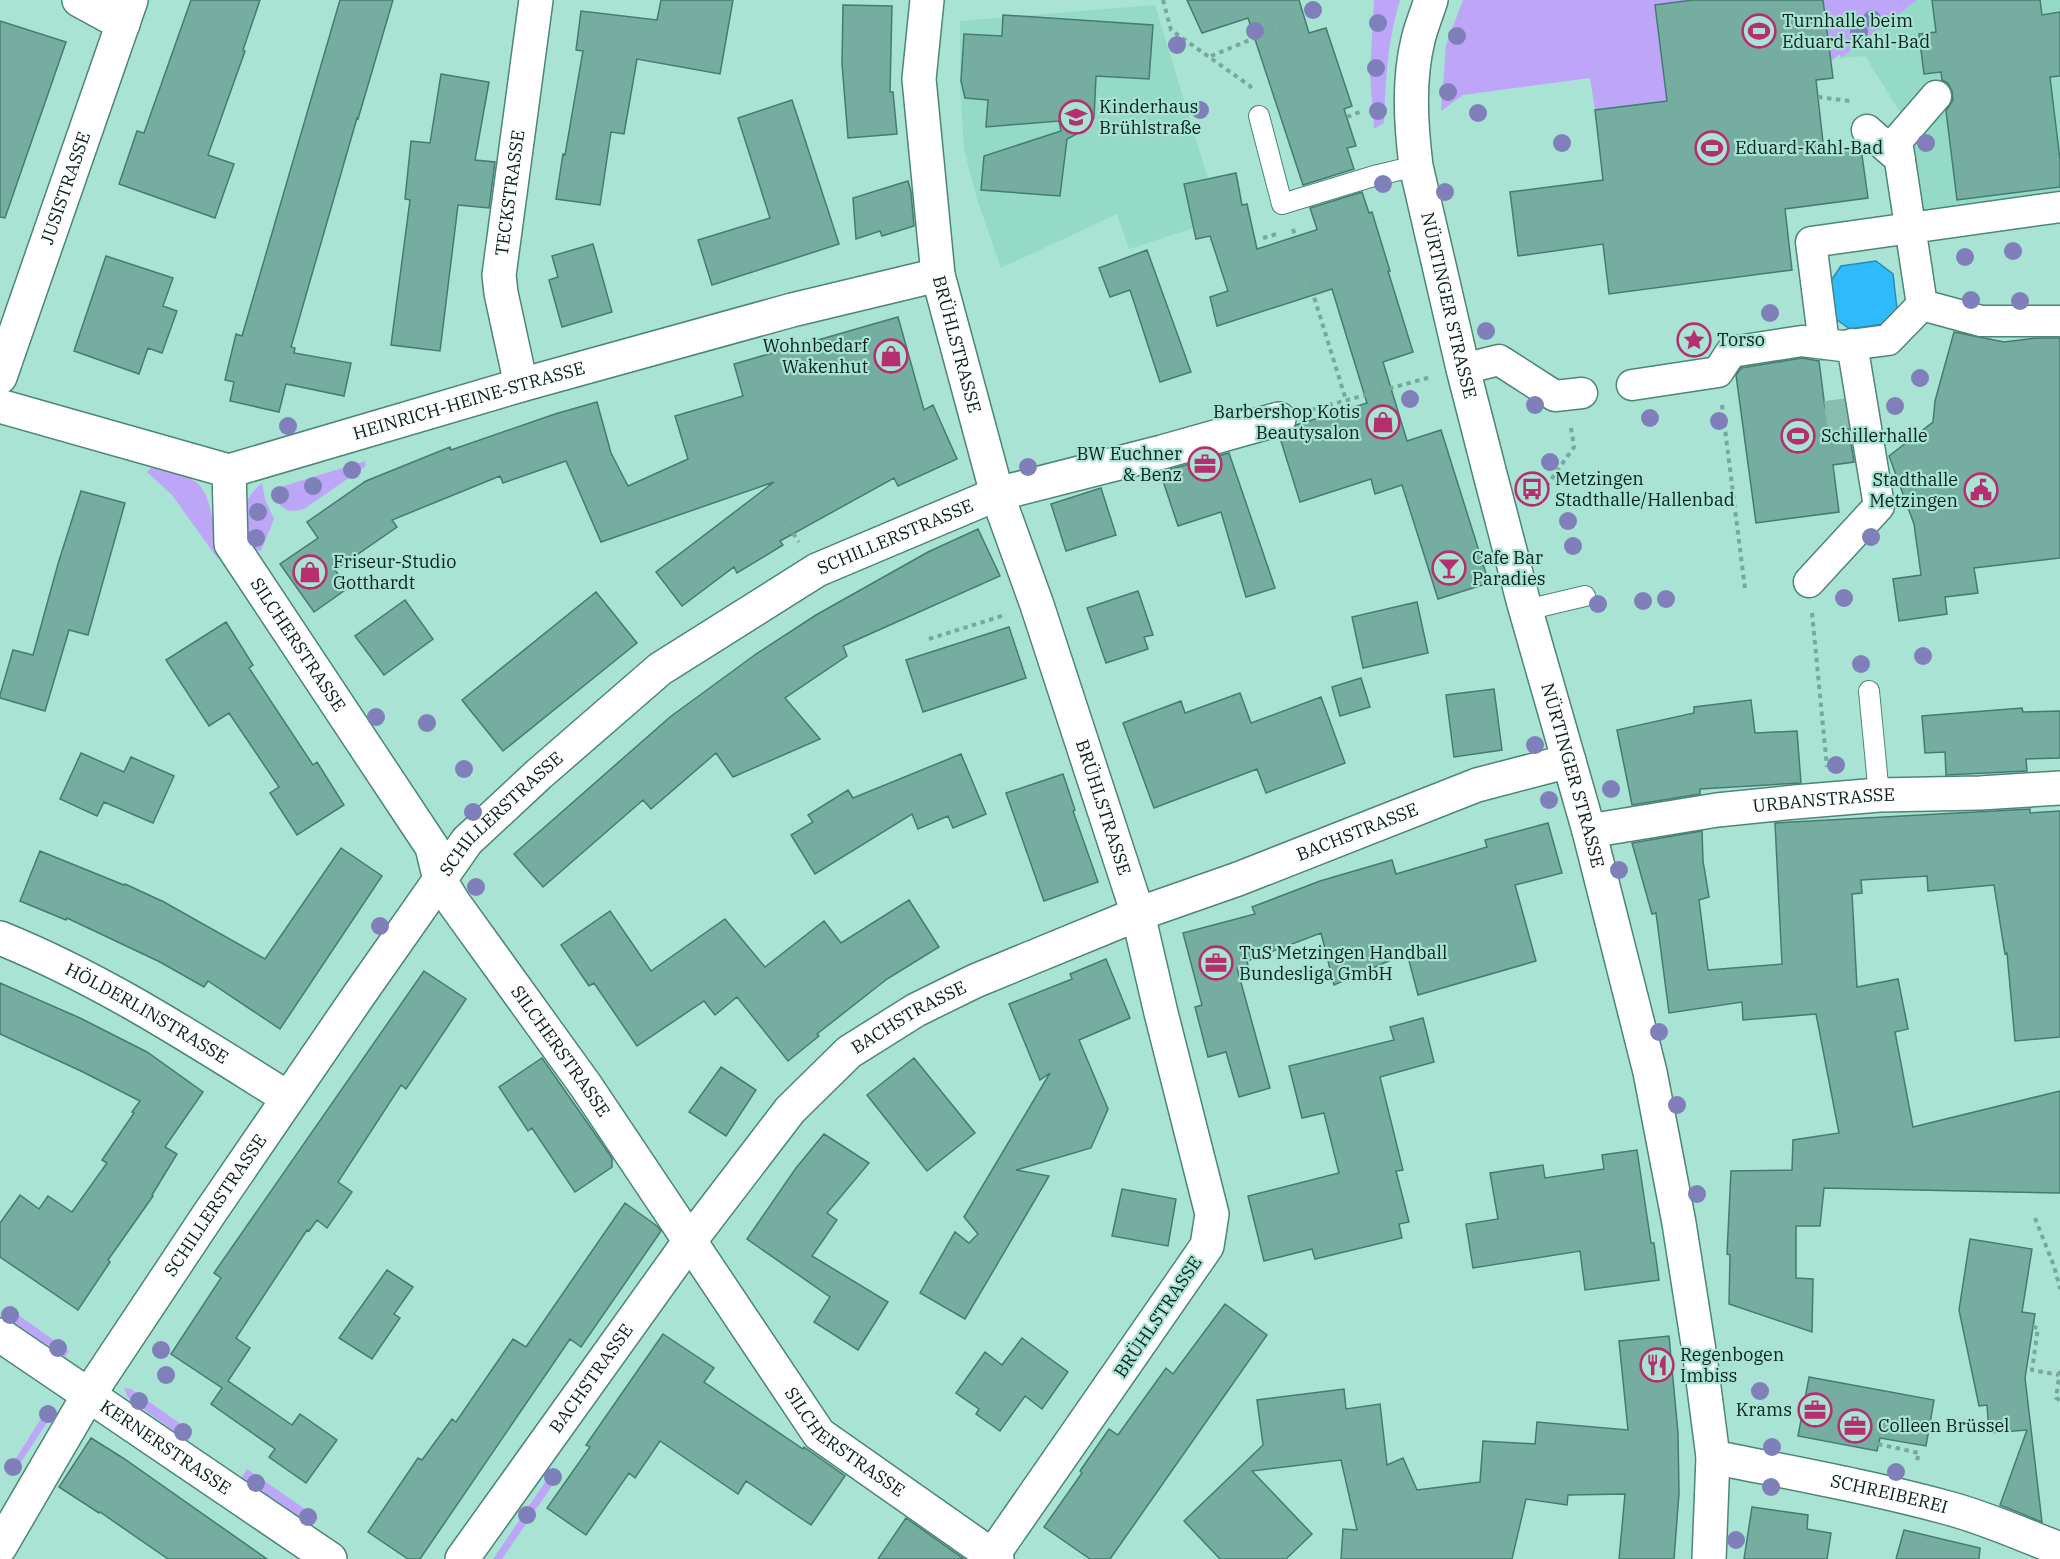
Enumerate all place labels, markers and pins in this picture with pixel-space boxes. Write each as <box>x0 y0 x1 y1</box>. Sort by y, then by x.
place label: Turnhalle beim Eduard-Kahl-Bad <box>1782 9 1930 53</box>
sports icon: Turnhalle beim Eduard-Kahl-Bad <box>1741 13 1777 49</box>
place label: Kinderhaus Brühlstraße <box>1099 95 1201 139</box>
school or university icon: Kinderhaus Brühlstraße <box>1058 99 1094 135</box>
sports icon: Eduard-Kahl-Bad <box>1694 130 1730 166</box>
place label: Eduard-Kahl-Bad <box>1735 136 1883 159</box>
place icon: Torso <box>1676 322 1712 358</box>
place label: Torso <box>1717 328 1765 351</box>
place label: Wohnbedarf Wakenhut <box>763 334 870 378</box>
shop icon: Wohnbedarf Wakenhut <box>873 338 909 374</box>
place label: Barbershop Kotis Beautysalon <box>1213 400 1360 444</box>
shop icon: Barbershop Kotis Beautysalon <box>1365 404 1401 440</box>
sports icon: Schillerhalle <box>1780 418 1816 454</box>
place label: Schillerhalle <box>1821 424 1928 447</box>
place label: BW Euchner & Benz <box>1076 442 1182 486</box>
office icon: BW Euchner & Benz <box>1187 446 1223 482</box>
place label: Metzingen Stadthalle/Hallenbad <box>1555 467 1735 511</box>
place label: Stadthalle Metzingen <box>1869 468 1958 512</box>
bus stop icon: Metzingen Stadthalle/Hallenbad <box>1514 471 1550 507</box>
public building icon: Stadthalle Metzingen <box>1963 472 1999 508</box>
place label: Cafe Bar Paradies <box>1472 546 1546 590</box>
place label: Friseur-Studio Gotthardt <box>333 550 456 594</box>
bar icon: Cafe Bar Paradies <box>1431 550 1467 586</box>
shop icon: Friseur-Studio Gotthardt <box>292 554 328 590</box>
place label: TuS Metzingen Handball Bundesliga GmbH <box>1239 941 1447 985</box>
office icon: TuS Metzingen Handball Bundesliga GmbH <box>1198 945 1234 981</box>
place label: Regenbogen Imbiss <box>1680 1343 1784 1387</box>
restaurant icon: Regenbogen Imbiss <box>1639 1347 1675 1383</box>
office icon: Krams <box>1797 1392 1833 1428</box>
place label: Krams <box>1736 1398 1792 1421</box>
office icon: Colleen Brüssel <box>1837 1408 1873 1444</box>
place label: Colleen Brüssel <box>1878 1414 2009 1437</box>

